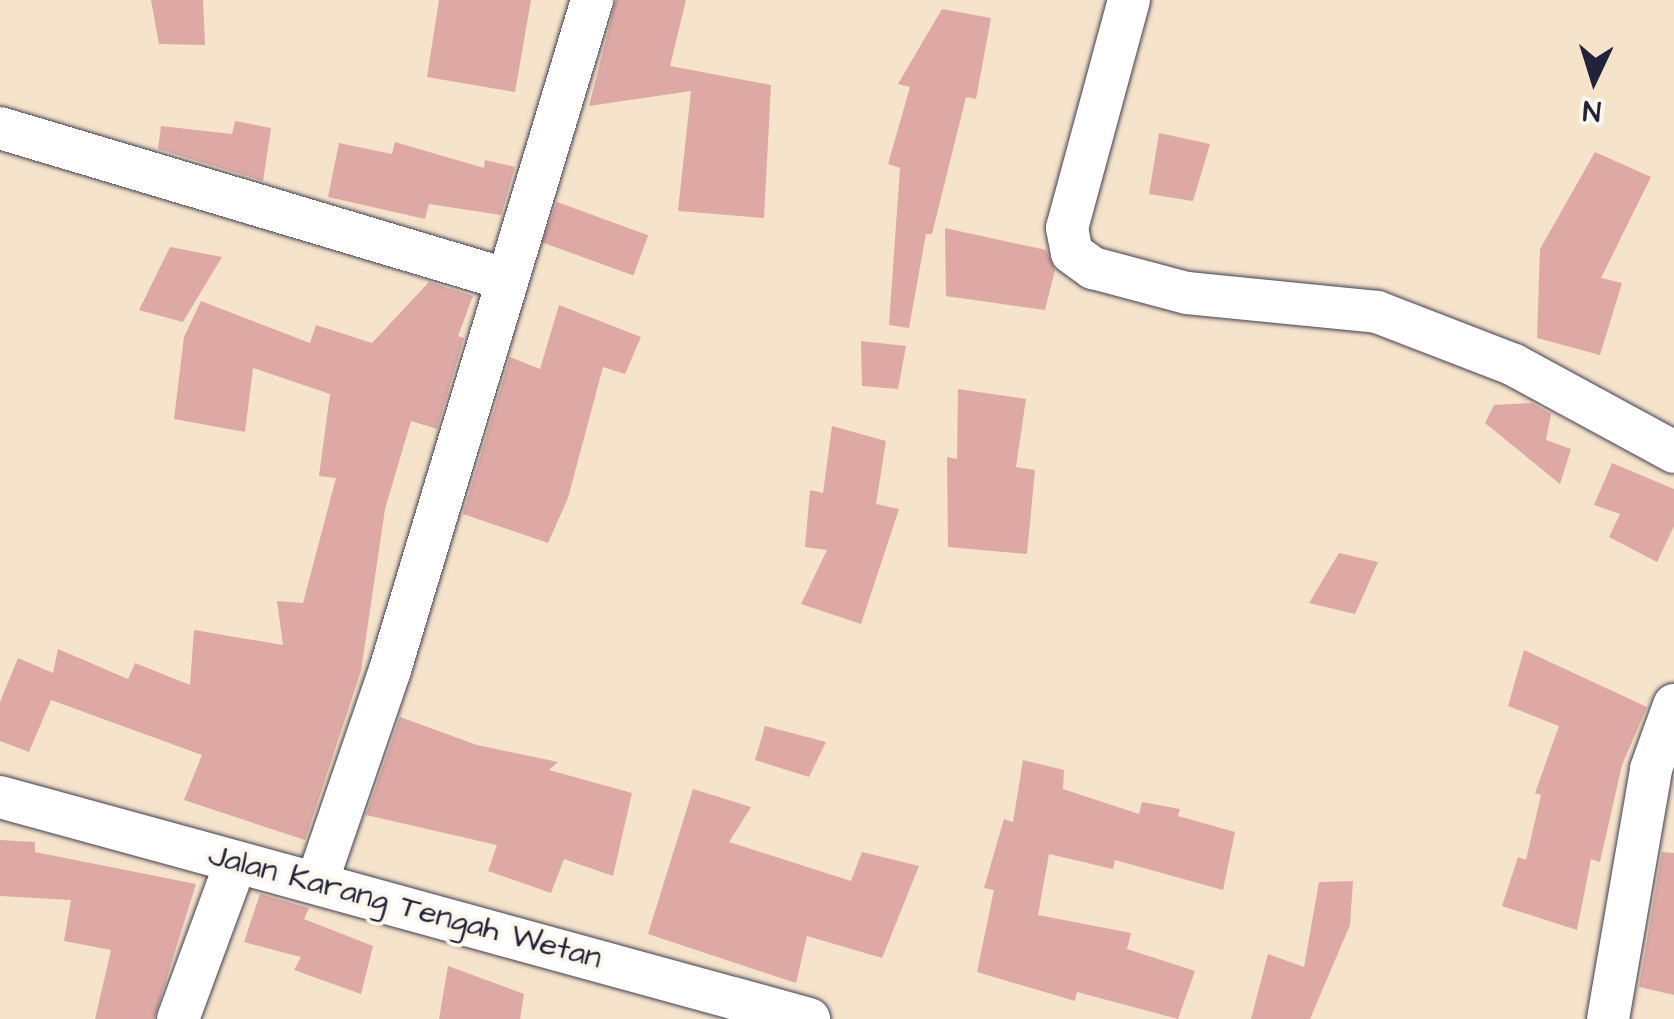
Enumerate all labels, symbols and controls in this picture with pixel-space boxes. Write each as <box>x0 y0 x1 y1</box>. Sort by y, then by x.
north arrow <box>1544 30 1644 130</box>
text: N <box>1582 90 1602 130</box>
street label: Jalan Karang Tengah Wetan <box>204 836 606 978</box>

